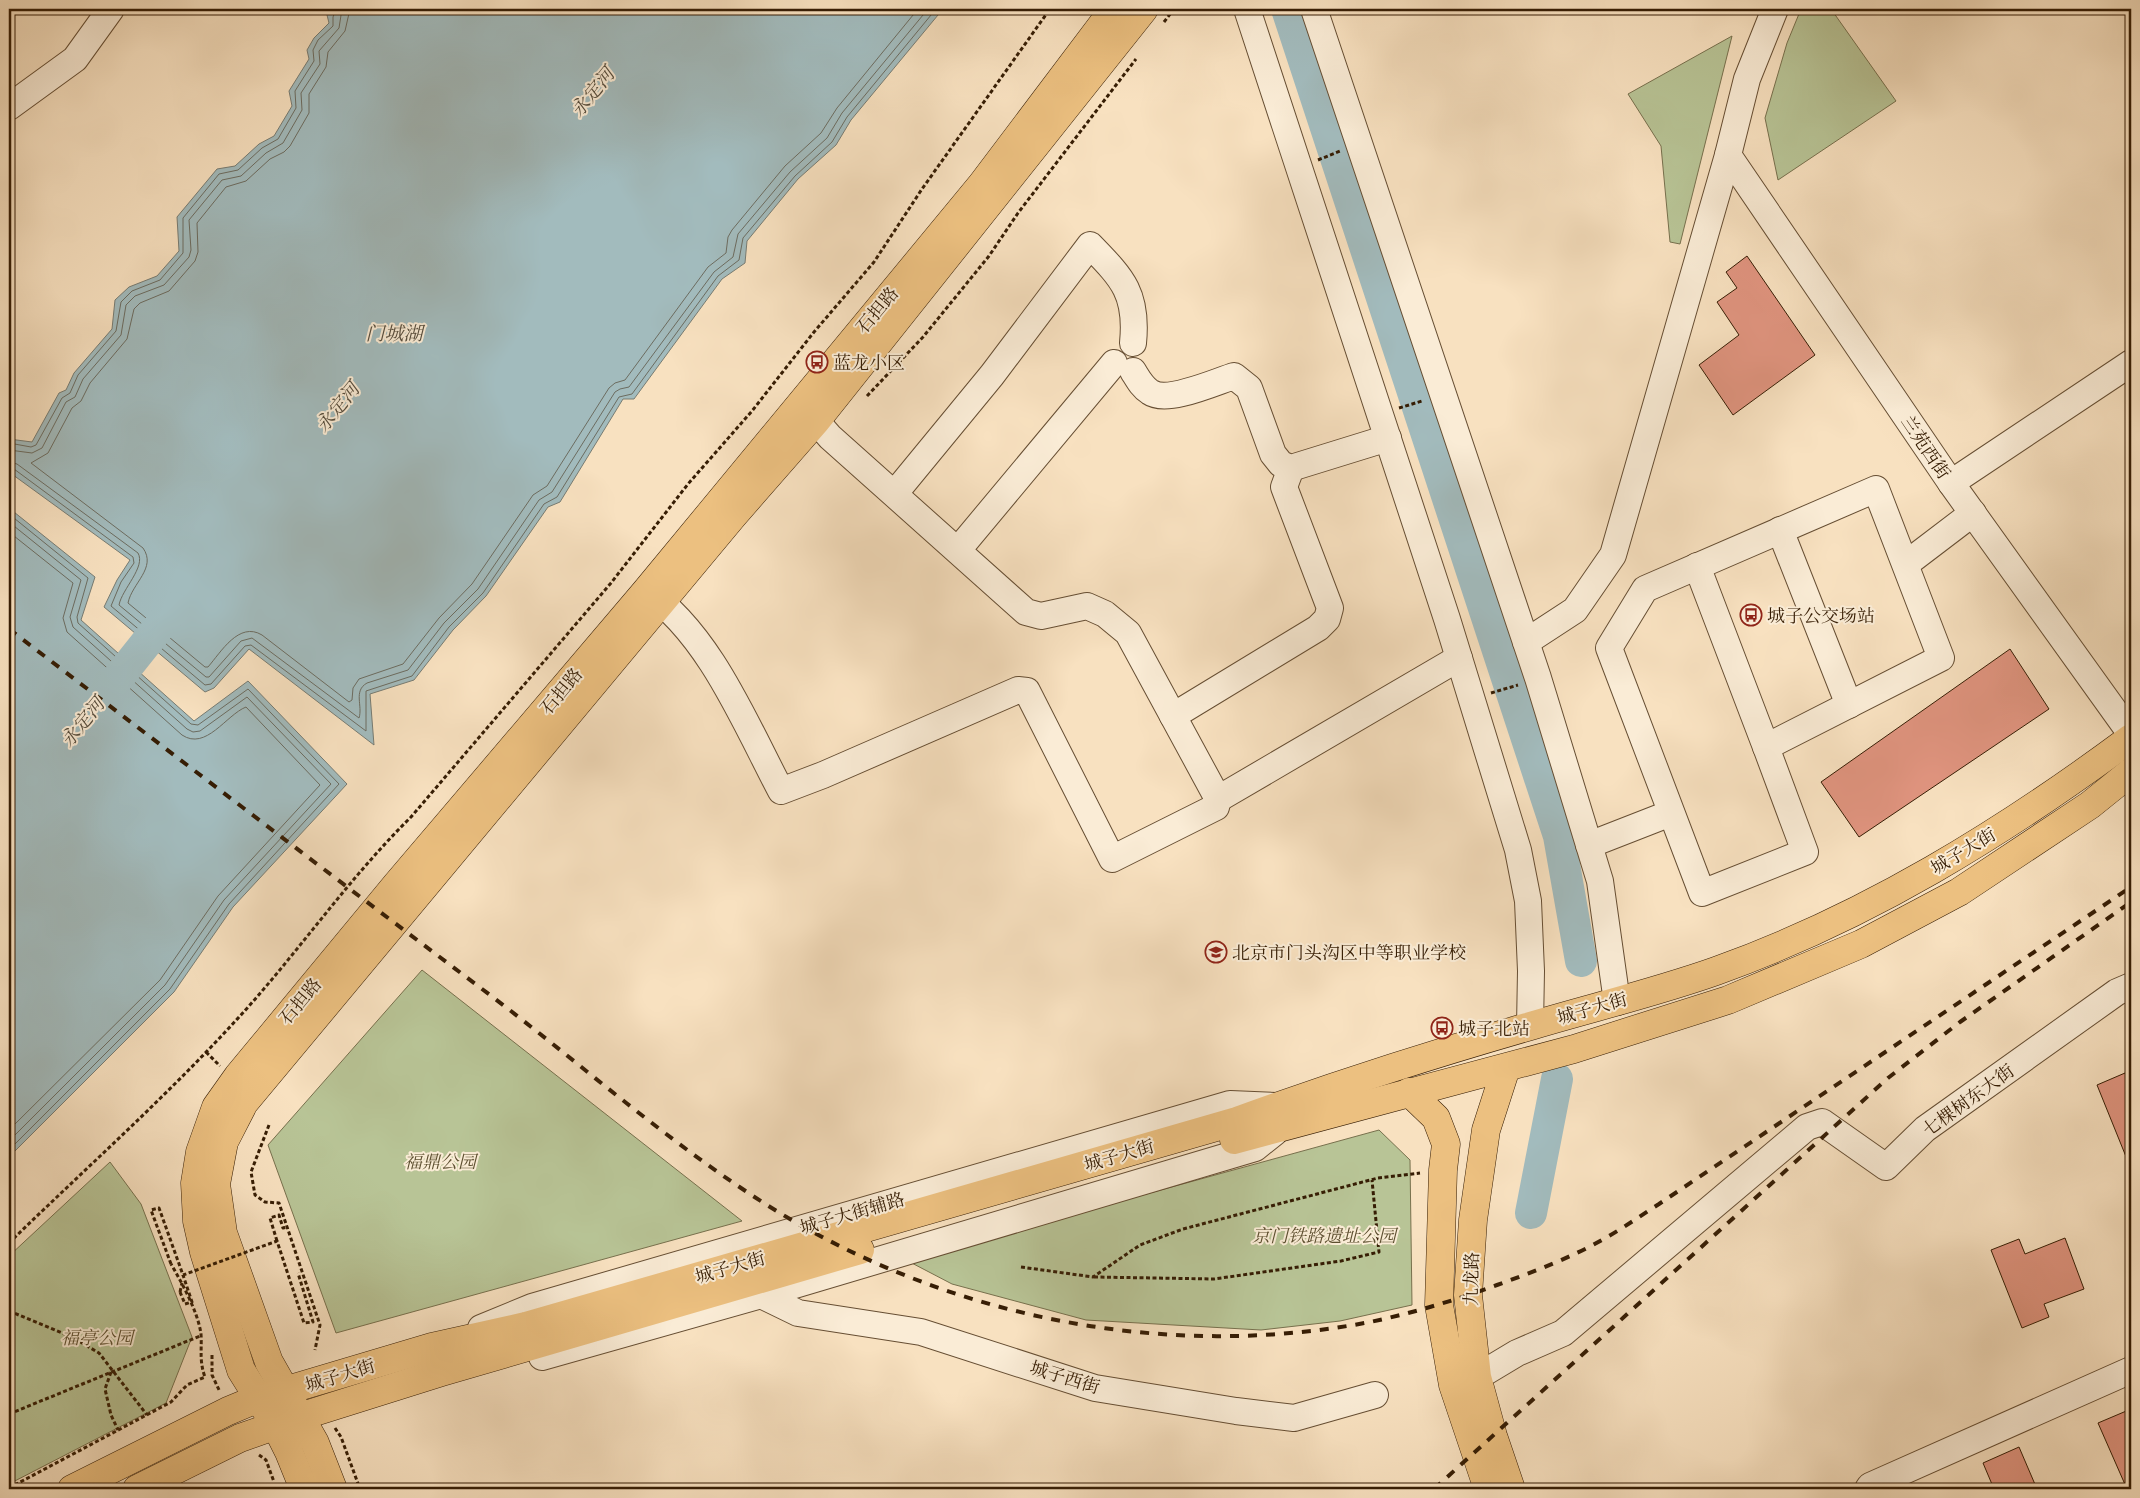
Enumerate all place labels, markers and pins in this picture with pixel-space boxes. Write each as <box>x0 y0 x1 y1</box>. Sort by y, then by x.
place label: 蓝龙小区 <box>833 349 905 376</box>
bus stop icon: 蓝龙小区 <box>805 350 829 374</box>
place label: 城子公交场站 <box>1767 602 1875 629</box>
bus stop icon: 城子公交场站 <box>1739 603 1763 627</box>
place label: 北京市门头沟区中等职业学校 <box>1232 939 1466 966</box>
school or university icon: 北京市门头沟区中等职业学校 <box>1204 940 1228 964</box>
place label: 城子北站 <box>1458 1015 1530 1042</box>
bus stop icon: 城子北站 <box>1430 1016 1454 1040</box>

